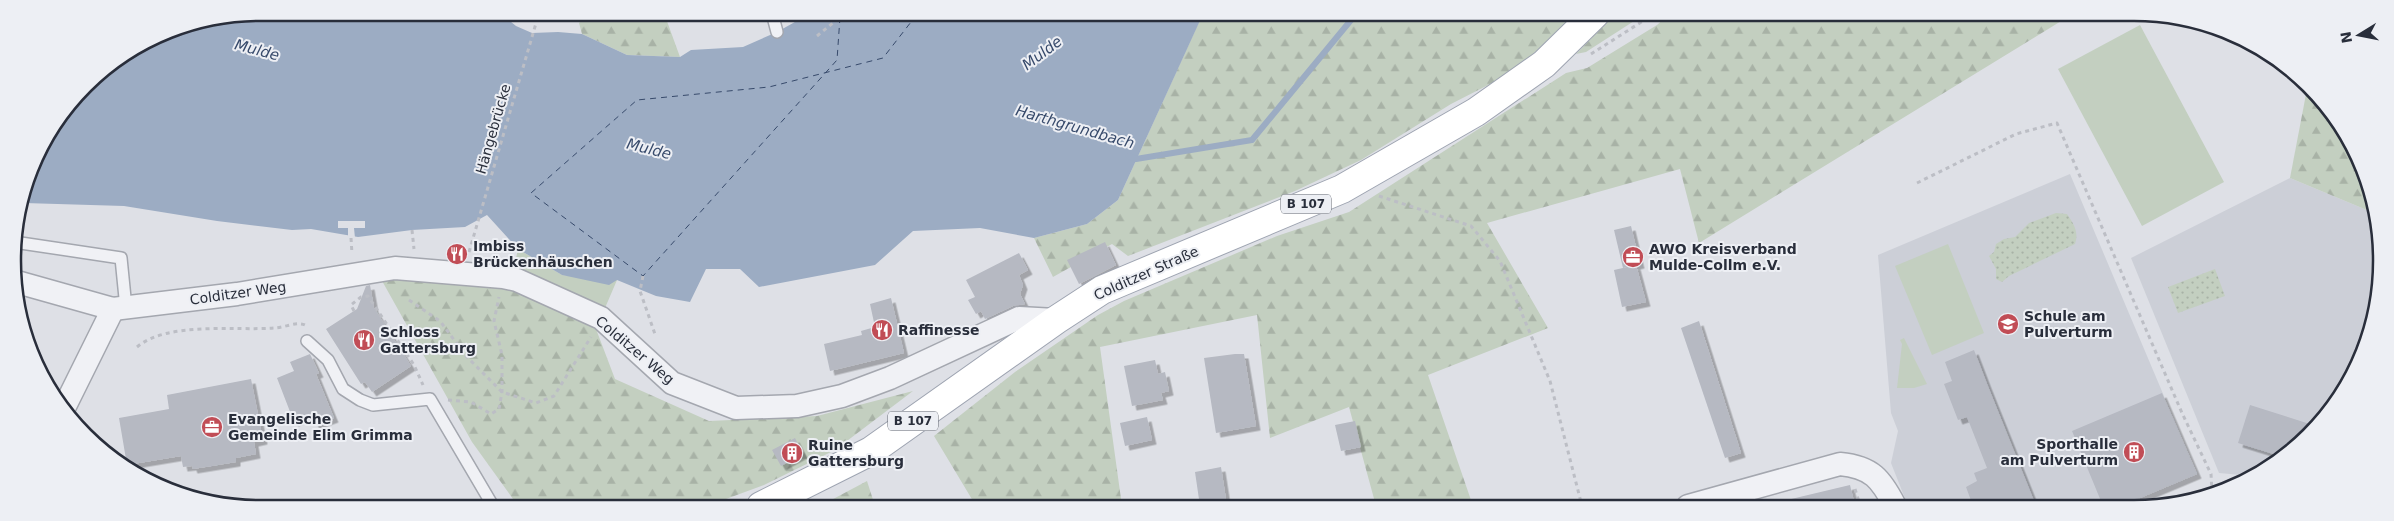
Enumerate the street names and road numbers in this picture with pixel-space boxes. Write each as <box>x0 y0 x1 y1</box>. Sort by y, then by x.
street label: Hängebrücke <box>473 82 513 176</box>
road number: B 107 <box>1281 194 1331 213</box>
street label: Colditzer Straße <box>1091 243 1201 303</box>
street label: Colditzer Weg <box>189 278 287 308</box>
street label: Colditzer Weg <box>593 313 677 387</box>
road number: B 107 <box>888 412 938 431</box>

